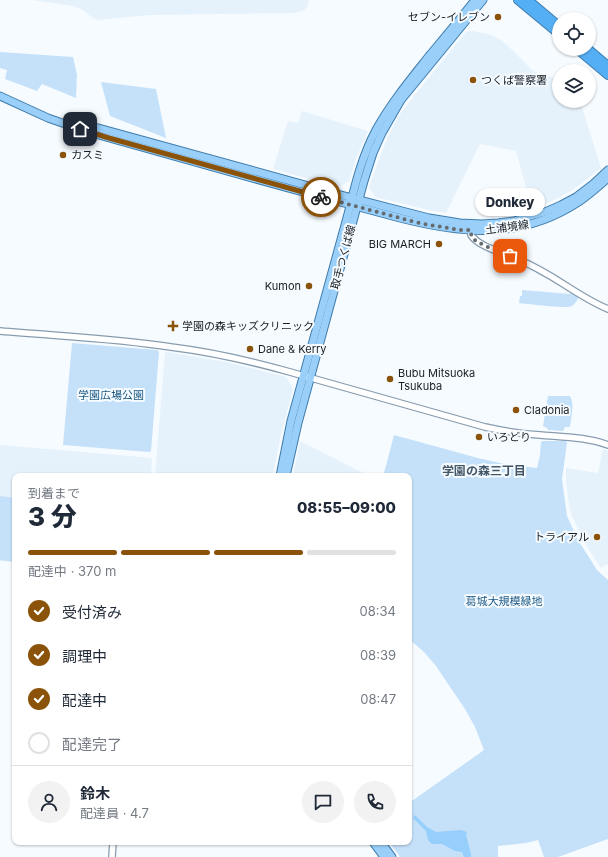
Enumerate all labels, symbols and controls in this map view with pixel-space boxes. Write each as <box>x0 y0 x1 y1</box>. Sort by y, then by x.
place label: セブン-イレブン <box>408 10 490 24</box>
marker: セブン-イレブン <box>493 12 503 22</box>
map controls <box>552 12 596 108</box>
button: locate <box>552 12 596 56</box>
button: layers <box>552 64 596 108</box>
place label: つくば警察署 <box>481 73 547 87</box>
marker: つくば警察署 <box>468 75 478 85</box>
pin <box>63 112 97 146</box>
icon: home <box>69 118 91 140</box>
place label: カスミ <box>71 148 104 162</box>
marker: カスミ <box>58 150 68 160</box>
courier <box>301 177 341 217</box>
icon: bike <box>310 186 332 208</box>
callout: Donkey <box>475 188 545 216</box>
text: Donkey <box>486 194 534 210</box>
street label: 土浦境線 <box>484 217 530 237</box>
street label: 取手つくば線 <box>328 223 358 291</box>
place label: BIG MARCH <box>369 237 431 251</box>
marker: BIG MARCH <box>434 239 444 249</box>
pin <box>493 239 527 273</box>
icon: bag <box>499 245 521 267</box>
place label: Kumon <box>265 279 301 293</box>
marker: Kumon <box>304 281 314 291</box>
place label: 学園の森キッズクリニック <box>182 319 314 333</box>
marker: 学園の森キッズクリニック <box>167 320 179 332</box>
place label: Dane & Kerry <box>258 342 326 356</box>
marker: Dane & Kerry <box>245 344 255 354</box>
place label: Bubu Mitsuoka Tsukuba <box>398 366 475 393</box>
marker: Bubu Mitsuoka Tsukuba <box>385 374 395 384</box>
park label: 学園広場公園 <box>78 388 144 402</box>
place label: Cladonia <box>524 403 570 417</box>
marker: Cladonia <box>511 405 521 415</box>
place label: いろどり <box>487 430 531 444</box>
marker: いろどり <box>474 432 484 442</box>
district label: 学園の森三丁目 <box>442 463 526 478</box>
text: 到着まで <box>28 485 80 501</box>
text: 08:55–09:00 <box>297 498 396 517</box>
text: 3 分 <box>28 501 77 532</box>
place label: トライアル <box>534 530 589 544</box>
marker: トライアル <box>592 532 602 542</box>
text: 配達中 · 370 m <box>28 563 117 579</box>
park label: 葛城大規模緑地 <box>466 594 543 608</box>
icon: check <box>28 600 50 622</box>
text: 受付済み <box>62 603 122 622</box>
text: 08:34 <box>360 603 396 619</box>
icon: check <box>28 644 50 666</box>
text: 調理中 <box>62 647 107 666</box>
text: 08:39 <box>360 647 396 663</box>
icon: check <box>28 688 50 710</box>
text: 配達中 <box>62 691 107 710</box>
text: 08:47 <box>360 691 396 707</box>
text: 配達完了 <box>62 735 122 754</box>
button: person <box>28 781 70 823</box>
button: chat <box>302 781 344 823</box>
button: phone <box>354 781 396 823</box>
text: 鈴木 <box>80 784 110 803</box>
text: 配達員 · 4.7 <box>80 805 149 821</box>

